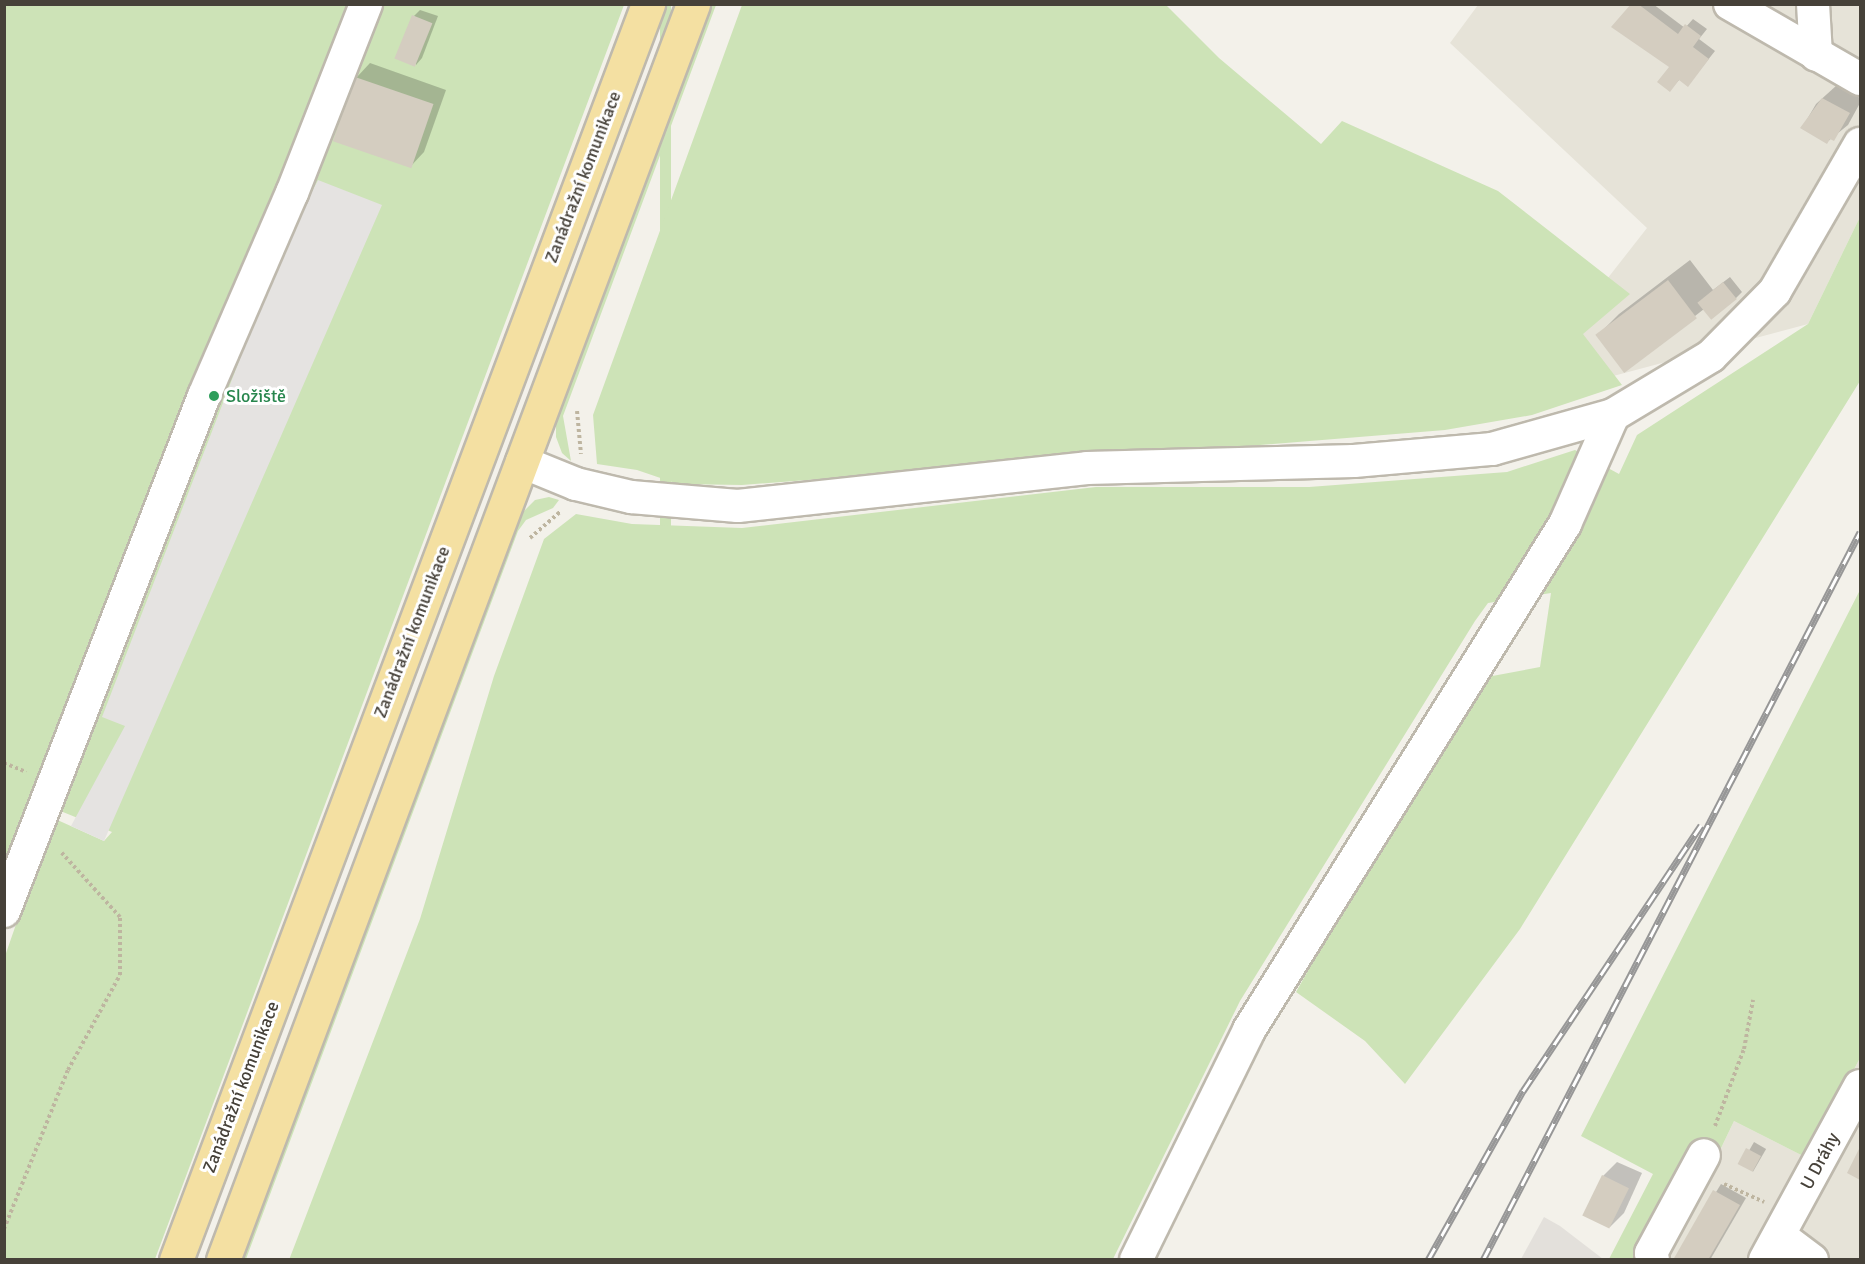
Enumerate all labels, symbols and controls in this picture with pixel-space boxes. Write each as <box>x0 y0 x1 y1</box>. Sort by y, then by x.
street label: Zanádražní komunikace <box>540 88 626 266</box>
place label: Složiště <box>226 385 286 407</box>
marker: Složiště <box>207 389 221 403</box>
street label: Zanádražní komunikace <box>369 543 455 721</box>
street label: Zanádražní komunikace <box>198 998 284 1176</box>
street label: U Dráhy <box>1796 1129 1844 1193</box>

